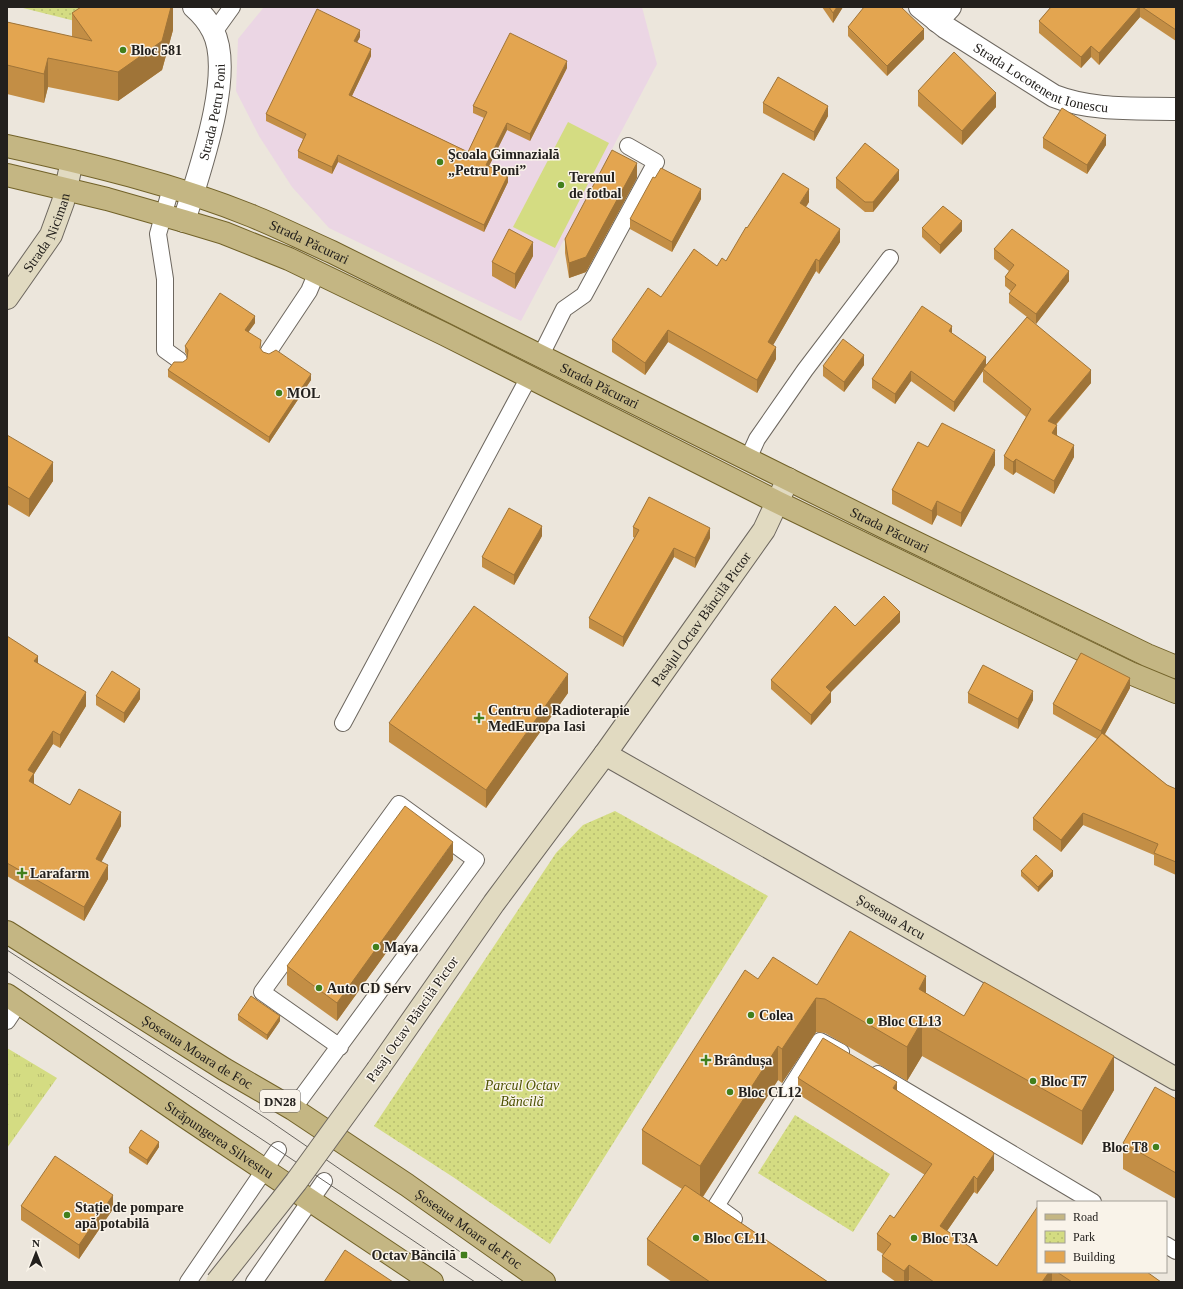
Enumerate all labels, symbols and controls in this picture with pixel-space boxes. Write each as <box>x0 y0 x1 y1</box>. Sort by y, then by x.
street label: Strada Locotenent Ionescu <box>971 40 1109 115</box>
place label: Bloc 581 <box>131 43 182 58</box>
marker: Bloc 581 <box>118 45 128 55</box>
street label: Strada Petru Poni <box>196 63 228 162</box>
place label: Şcoala Gimnazială „Petru Poni” <box>448 147 560 178</box>
marker: Şcoala Gimnazială „Petru Poni” <box>435 157 445 167</box>
place label: Terenul de fotbal <box>569 170 622 201</box>
marker: Terenul de fotbal <box>556 180 566 190</box>
street label: Strada Niciman <box>20 192 73 275</box>
street label: Strada Păcurari <box>267 217 351 267</box>
street label: Strada Păcurari <box>558 360 641 412</box>
place label: MOL <box>287 386 320 401</box>
marker: MOL <box>274 388 284 398</box>
street label: Strada Păcurari <box>848 504 932 556</box>
street label: Pasajul Octav Băncilă Pictor <box>649 549 754 689</box>
place label: Centru de Radioterapie MedEuropa Iasi <box>488 703 630 734</box>
marker: Centru de Radioterapie MedEuropa Iasi <box>473 712 485 724</box>
place label: Larafarm <box>30 866 89 881</box>
marker: Larafarm <box>17 868 27 878</box>
street label: Șoseaua Arcu <box>853 892 928 943</box>
place label: Maya <box>384 940 418 955</box>
marker: Maya <box>371 942 381 952</box>
street label: Pasaj Octav Băncilă Pictor <box>363 953 462 1085</box>
place label: Auto CD Serv <box>327 981 411 996</box>
marker: Auto CD Serv <box>314 983 324 993</box>
place label: Colea <box>759 1008 793 1023</box>
marker: Colea <box>746 1010 756 1020</box>
street label: Șoseaua Moara de Foc <box>139 1012 255 1092</box>
place label: Bloc CL13 <box>878 1014 941 1029</box>
marker: Bloc CL13 <box>865 1016 875 1026</box>
place label: Brândușa <box>714 1053 772 1069</box>
marker: Brândușa <box>701 1055 711 1065</box>
place label: Bloc T7 <box>1041 1074 1087 1089</box>
marker: Bloc T7 <box>1028 1076 1038 1086</box>
park label: Parcul Octav Băncilă <box>484 1078 560 1109</box>
place label: Bloc CL12 <box>738 1085 801 1100</box>
marker: Bloc CL12 <box>725 1087 735 1097</box>
road number: DN28 <box>260 1090 300 1112</box>
street label: Străpungerea Silvestru <box>162 1098 276 1182</box>
place label: Bloc T8 <box>1102 1140 1148 1155</box>
marker: Bloc T8 <box>1151 1142 1161 1152</box>
street label: Șoseaua Moara de Foc <box>412 1186 525 1272</box>
place label: Stație de pompare apă potabilă <box>75 1200 184 1231</box>
legend <box>1037 1201 1167 1273</box>
marker: Stație de pompare apă potabilă <box>62 1210 72 1220</box>
text: Road <box>1073 1210 1098 1224</box>
text: Park <box>1073 1230 1095 1244</box>
place label: Bloc CL11 <box>704 1231 767 1246</box>
place label: Bloc T3A <box>922 1231 979 1246</box>
north arrow <box>16 1233 56 1273</box>
marker: Bloc CL11 <box>691 1233 701 1243</box>
marker: Bloc T3A <box>909 1233 919 1243</box>
text: N <box>32 1237 40 1249</box>
place label: Octav Băncilă <box>372 1248 456 1263</box>
marker: Octav Băncilă <box>459 1250 469 1260</box>
text: Building <box>1073 1250 1115 1264</box>

